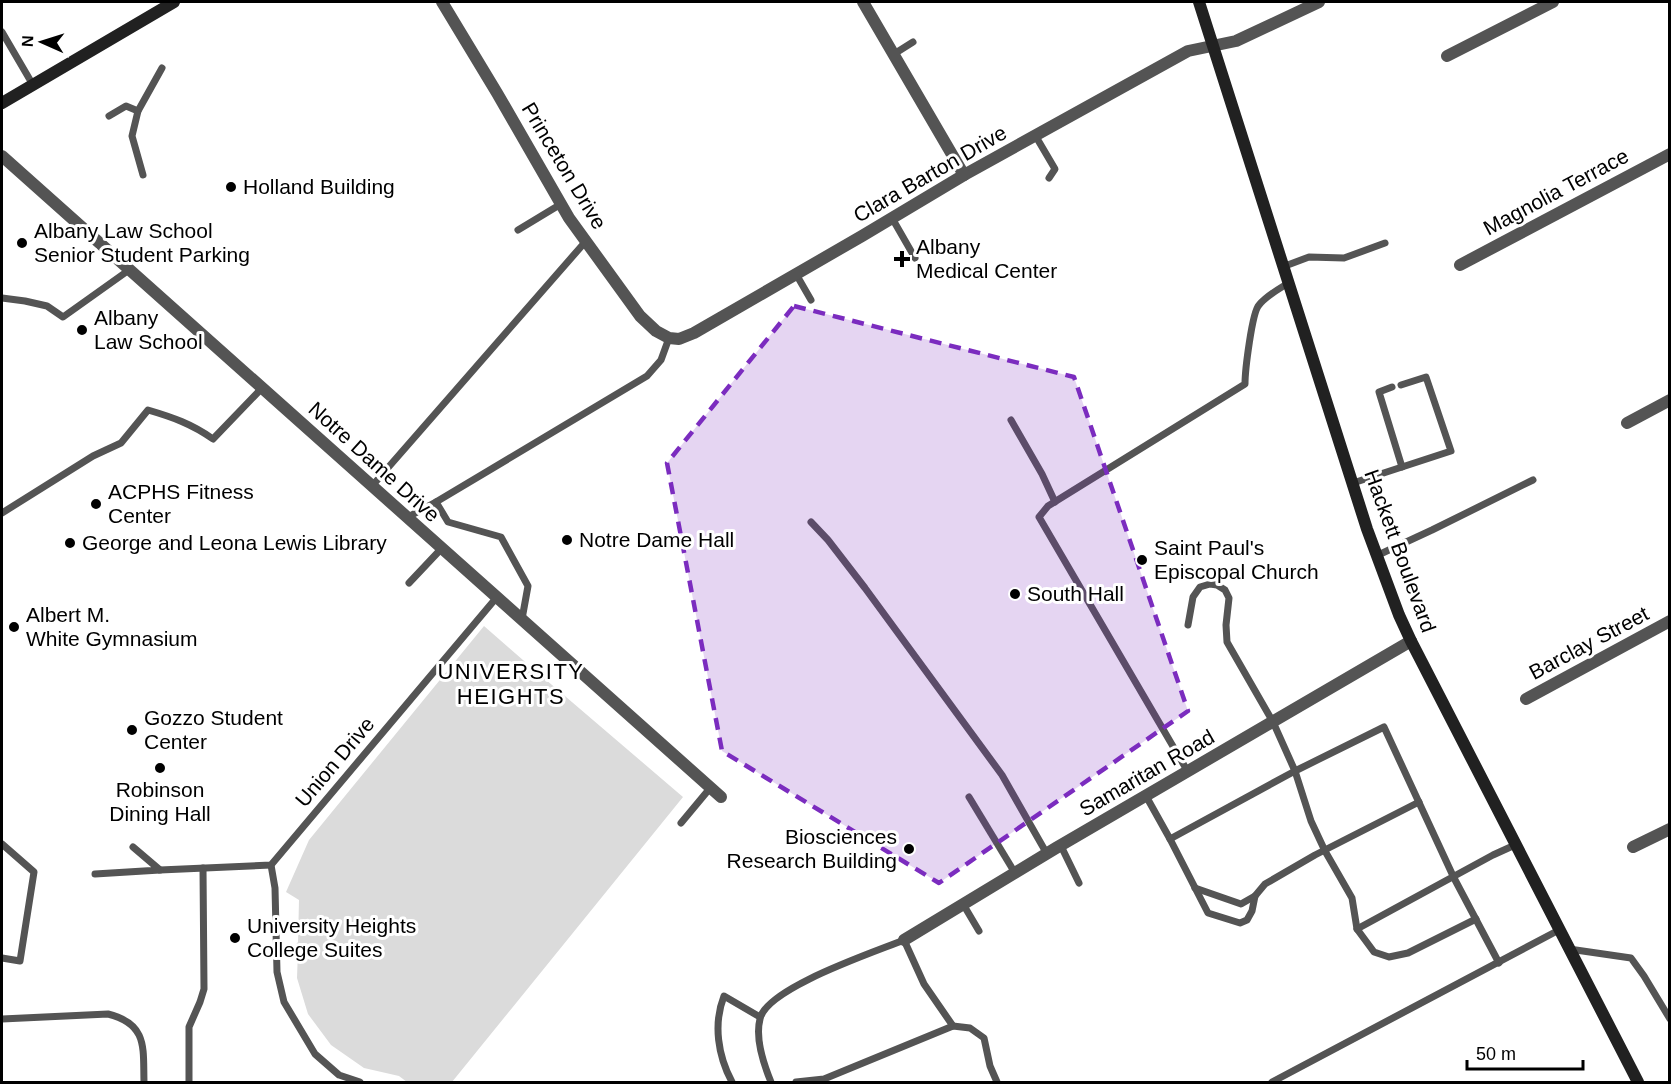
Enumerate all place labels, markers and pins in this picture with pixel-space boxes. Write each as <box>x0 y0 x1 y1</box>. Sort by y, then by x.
place label: Holland Building <box>243 175 395 198</box>
marker: Holland Building <box>224 180 238 194</box>
place label: Albany Law School Senior Student Parking <box>34 219 250 266</box>
place label: Albany Medical Center <box>916 235 1057 282</box>
marker: Albany Law School Senior Student Parking <box>15 236 29 250</box>
marker: Albany Medical Center <box>893 250 911 268</box>
place label: Albany Law School <box>94 306 203 353</box>
marker: Albany Law School <box>75 323 89 337</box>
place label: ACPHS Fitness Center <box>108 480 254 527</box>
marker: ACPHS Fitness Center <box>89 497 103 511</box>
place label: Notre Dame Hall <box>579 528 734 551</box>
place label: George and Leona Lewis Library <box>82 531 387 554</box>
marker: Notre Dame Hall <box>560 533 574 547</box>
marker: George and Leona Lewis Library <box>63 536 77 550</box>
place label: Saint Paul's Episcopal Church <box>1154 536 1319 583</box>
marker: Saint Paul's Episcopal Church <box>1135 553 1149 567</box>
place label: South Hall <box>1027 582 1124 605</box>
marker: South Hall <box>1008 587 1022 601</box>
place label: Albert M. White Gymnasium <box>26 603 198 650</box>
marker: Albert M. White Gymnasium <box>7 620 21 634</box>
place label: Gozzo Student Center <box>144 706 283 753</box>
marker: Gozzo Student Center <box>125 723 139 737</box>
marker: Robinson Dining Hall <box>153 761 167 775</box>
place label: Robinson Dining Hall <box>109 778 211 825</box>
place label: Biosciences Research Building <box>727 825 897 872</box>
marker: Biosciences Research Building <box>902 842 916 856</box>
place label: University Heights College Suites <box>247 914 416 961</box>
marker: University Heights College Suites <box>228 931 242 945</box>

